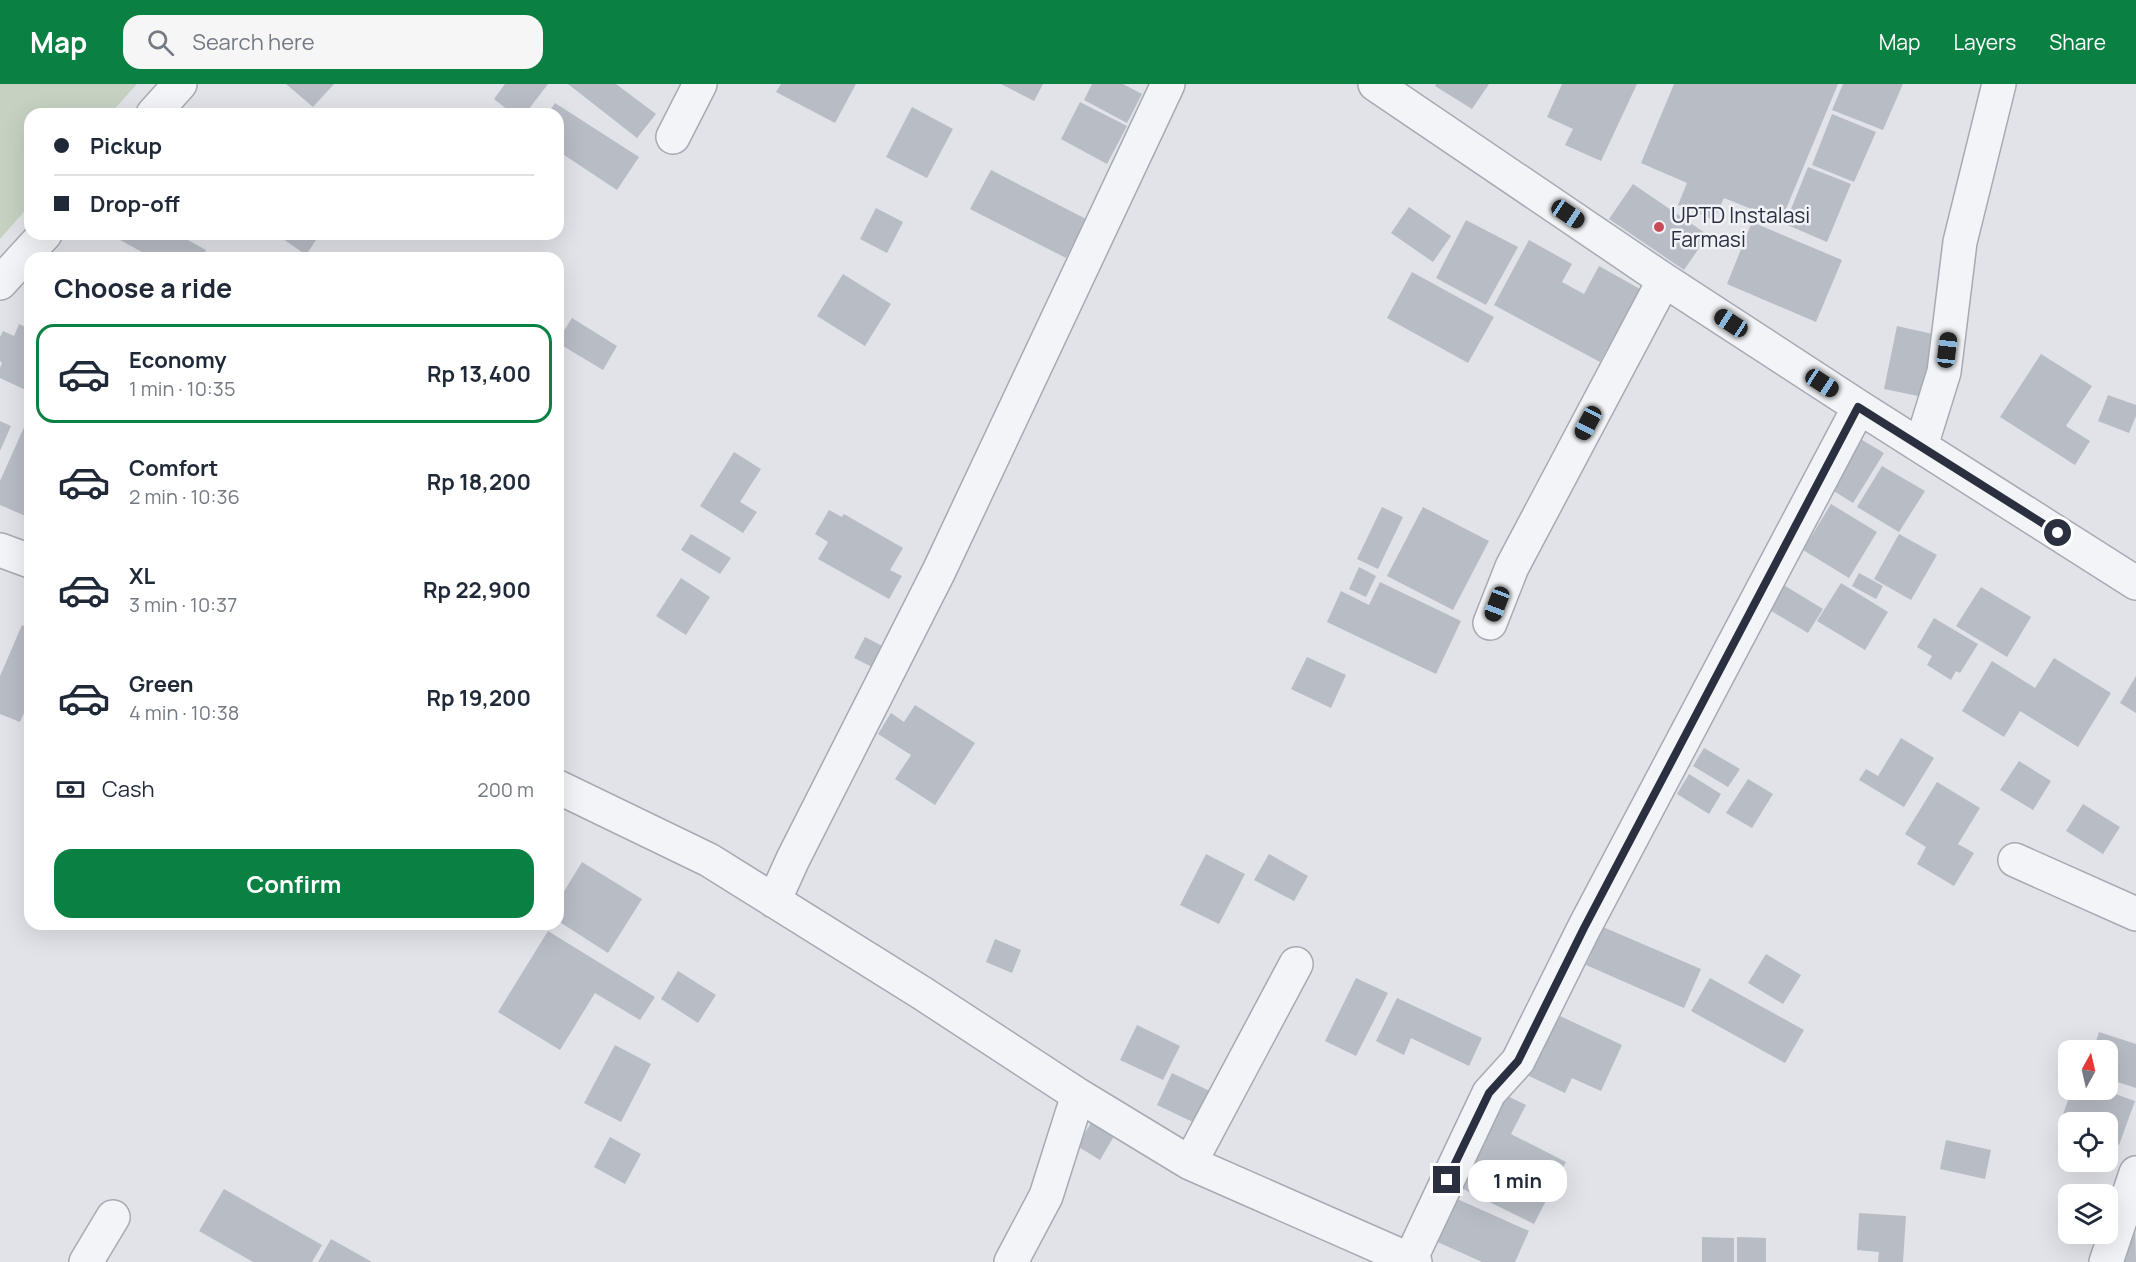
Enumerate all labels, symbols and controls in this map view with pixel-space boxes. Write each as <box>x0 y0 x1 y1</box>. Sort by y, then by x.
search box <box>123 15 543 69</box>
text: Map <box>30 23 87 61</box>
icon: search <box>144 26 177 59</box>
text: Search here <box>192 27 315 57</box>
text: Map <box>1879 28 1920 56</box>
text: Layers <box>1953 28 2016 56</box>
text: Share <box>2049 28 2106 56</box>
text: Pickup <box>90 131 162 161</box>
text: Drop-off <box>90 189 180 219</box>
car <box>1548 196 1588 232</box>
place label: UPTD Instalasi Farmasi <box>1671 201 1810 253</box>
marker: UPTD Instalasi Farmasi <box>1652 220 1666 234</box>
text: Choose a ride <box>54 269 232 306</box>
car <box>1711 306 1751 340</box>
car <box>1936 331 1958 369</box>
text: Economy <box>129 345 227 375</box>
icon: car <box>57 347 111 401</box>
text: Rp 13,400 <box>427 359 531 389</box>
car <box>1802 366 1842 400</box>
text: 1 min · 10:35 <box>129 375 235 402</box>
car <box>1572 403 1604 443</box>
text: Comfort <box>129 453 218 483</box>
icon: car <box>57 455 111 509</box>
text: Rp 18,200 <box>427 467 531 497</box>
text: 2 min · 10:36 <box>129 483 240 510</box>
route start <box>2044 519 2071 546</box>
text: XL <box>129 561 155 591</box>
icon: car <box>57 563 111 617</box>
text: Rp 22,900 <box>423 575 531 605</box>
car <box>1482 584 1512 624</box>
text: 3 min · 10:37 <box>129 591 237 618</box>
text: Green <box>129 669 194 699</box>
icon: car <box>57 671 111 725</box>
text: Rp 19,200 <box>427 683 531 713</box>
text: 4 min · 10:38 <box>129 699 239 726</box>
icon: cash <box>54 773 87 806</box>
text: Cash <box>102 774 155 804</box>
text: 200 m <box>477 776 534 803</box>
button: Confirm <box>54 849 534 918</box>
north arrow <box>2058 1040 2118 1100</box>
map controls <box>2058 1040 2118 1244</box>
button: locate <box>2058 1112 2118 1172</box>
callout: 1 min <box>1468 1159 1567 1201</box>
route end <box>1433 1166 1460 1193</box>
text: 1 min <box>1493 1167 1542 1194</box>
button: layers <box>2058 1184 2118 1244</box>

